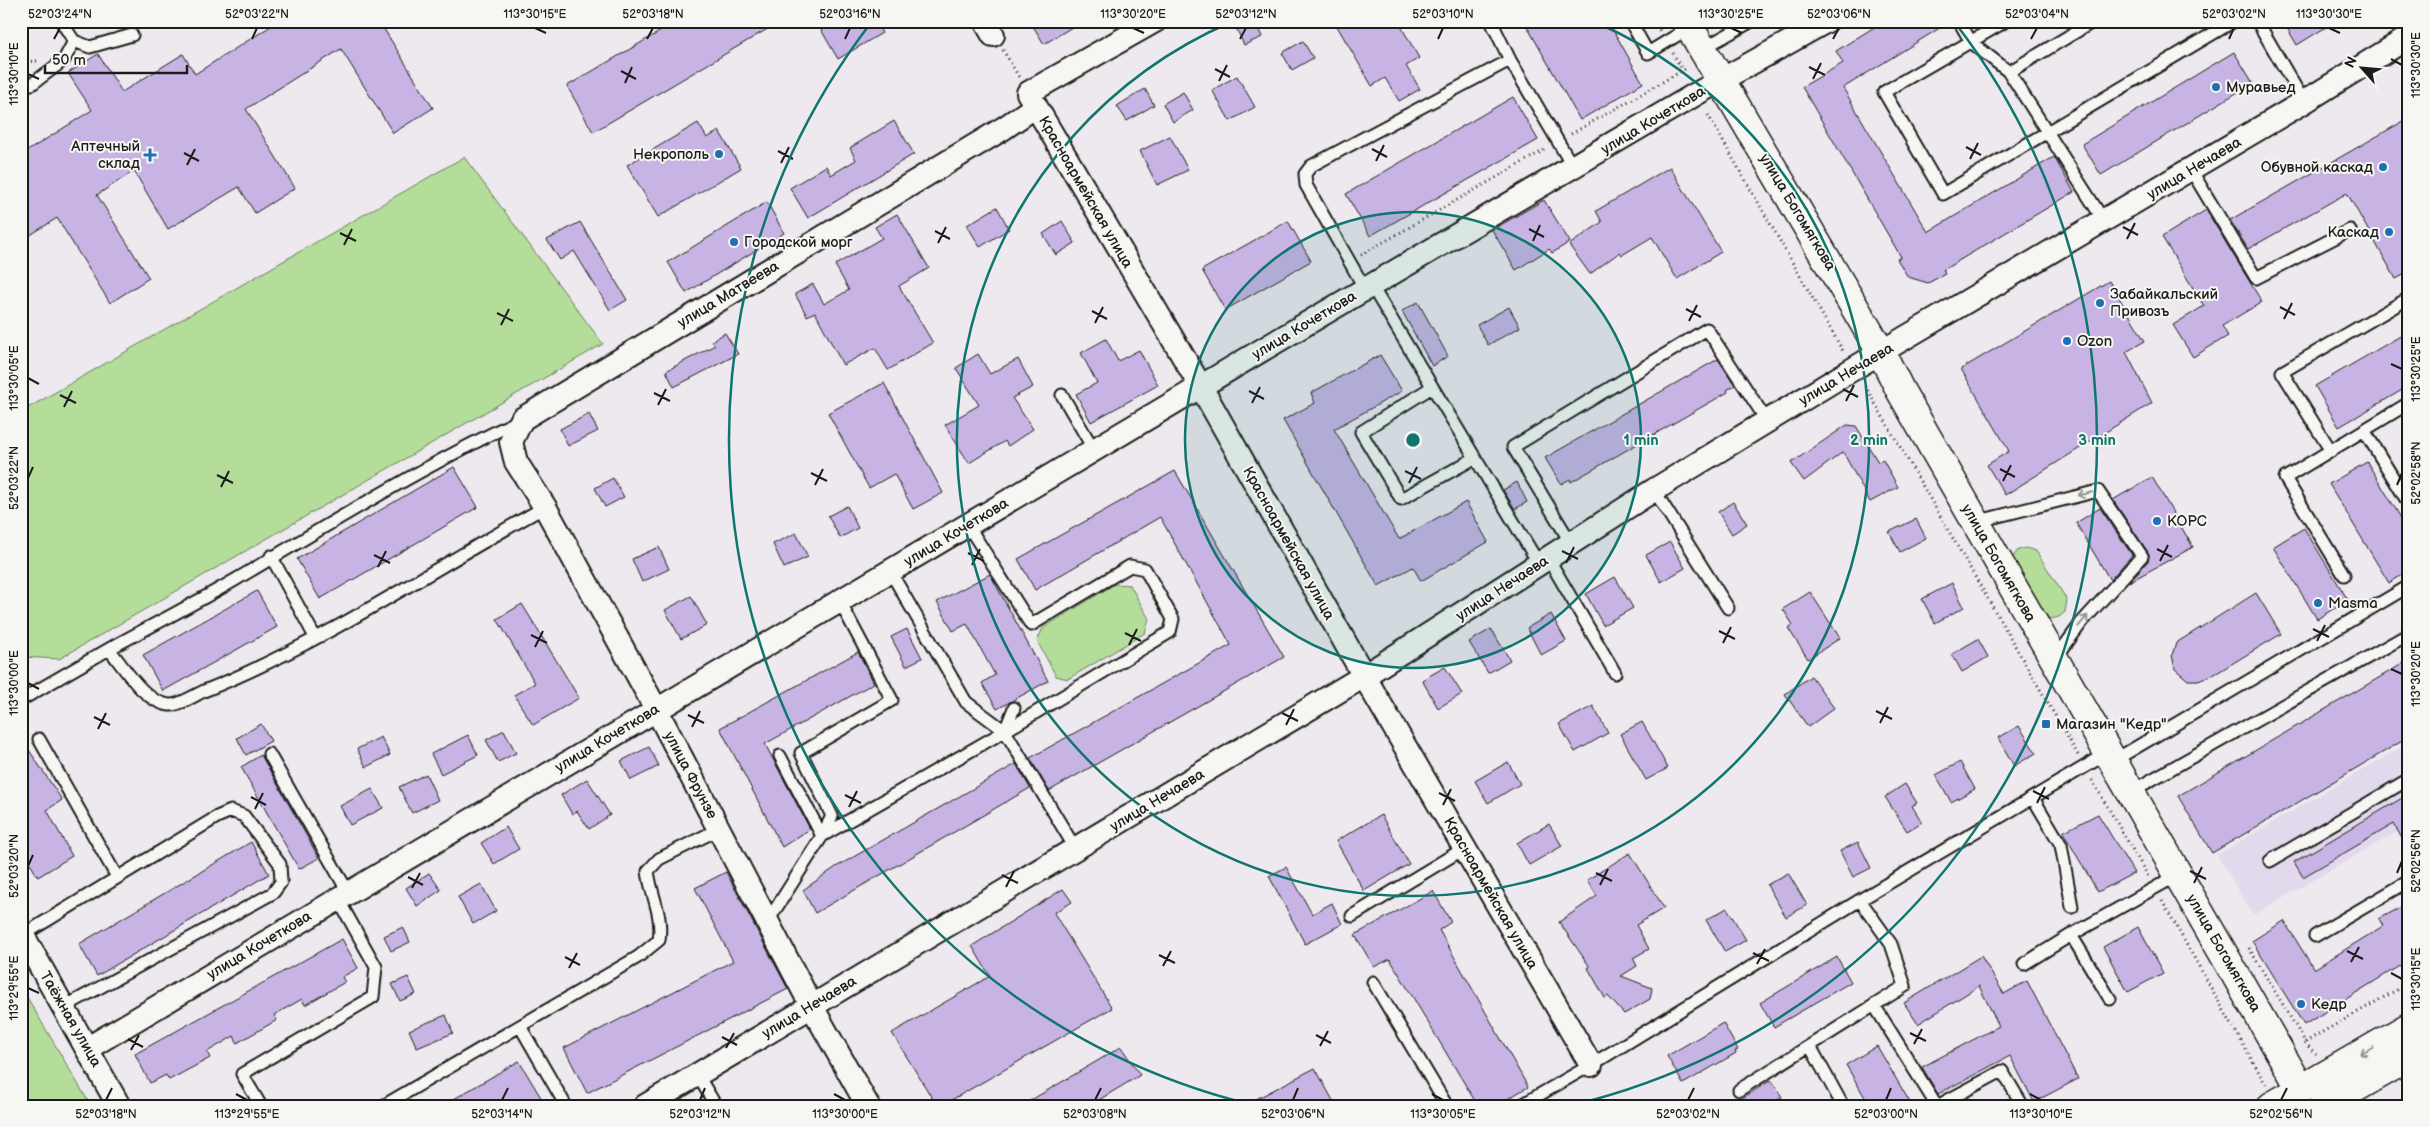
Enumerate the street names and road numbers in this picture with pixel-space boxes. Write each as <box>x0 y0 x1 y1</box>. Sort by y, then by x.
street label: улица Кочеткова <box>1598 82 1709 159</box>
street label: Красноармейская улица <box>1034 113 1137 272</box>
street label: улица Нечаева <box>2144 133 2245 204</box>
street label: улица Богомягкова <box>1755 150 1840 274</box>
street label: улица Матвеева <box>674 257 783 332</box>
street label: улица Кочеткова <box>1249 287 1360 364</box>
street label: улица Нечаева <box>1796 339 1897 410</box>
street label: Красноармейская улица <box>1238 463 1339 623</box>
street label: улица Кочеткова <box>901 494 1012 571</box>
street label: улица Богомягкова <box>1957 501 2040 626</box>
street label: улица Нечаева <box>1452 551 1552 625</box>
street label: улица Кочеткова <box>552 700 663 777</box>
street label: улица Фрунзе <box>659 728 722 822</box>
street label: улица Нечаева <box>1107 765 1208 836</box>
street label: Красноармейская улица <box>1439 814 1542 973</box>
street label: улица Богомягкова <box>2182 891 2265 1016</box>
street label: улица Кочеткова <box>204 907 315 984</box>
street label: Таёжная улица <box>35 968 106 1071</box>
street label: улица Нечаева <box>759 972 860 1043</box>

